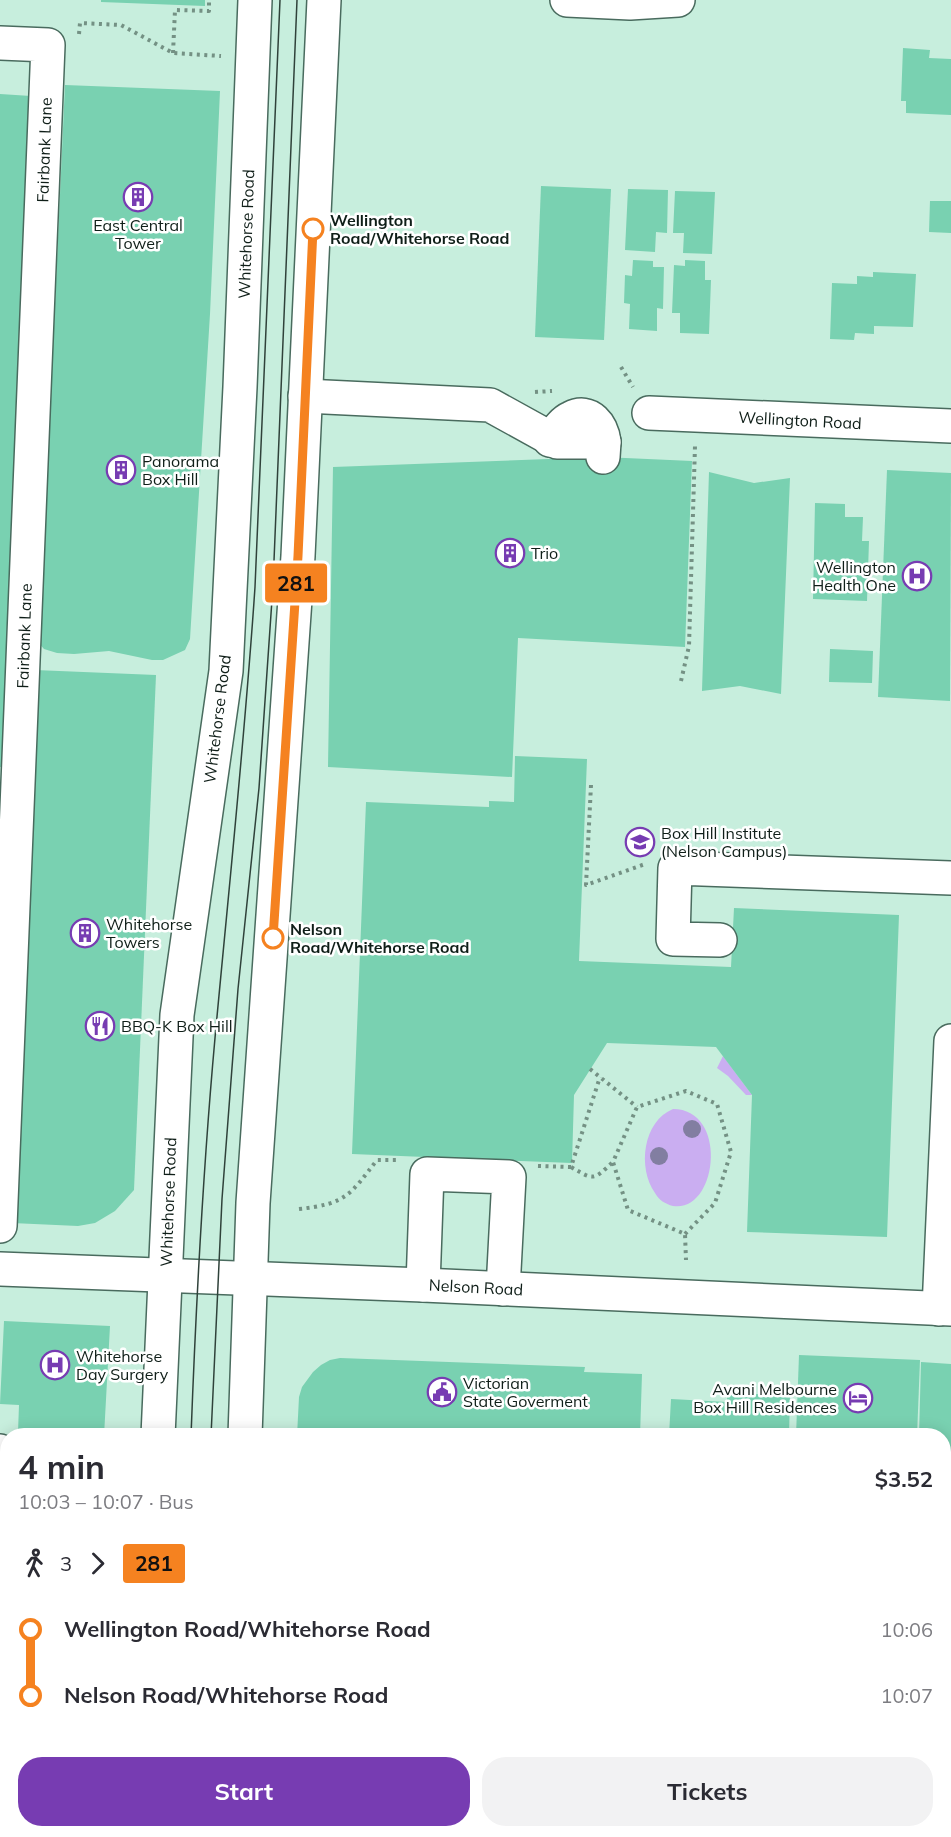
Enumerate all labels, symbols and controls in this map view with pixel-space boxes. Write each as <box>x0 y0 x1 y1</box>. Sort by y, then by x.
street label: Fairbank Lane <box>32 97 56 203</box>
street label: Whitehorse Road <box>234 169 258 299</box>
building icon: East Central Tower <box>122 181 154 213</box>
place label: Wellington Road/Whitehorse Road <box>330 210 509 248</box>
place label: East Central Tower <box>93 215 183 253</box>
marker: Wellington Road/Whitehorse Road <box>302 218 324 240</box>
street label: Wellington Road <box>738 407 862 433</box>
place label: Panorama Box Hill <box>142 451 219 489</box>
building icon: Panorama Box Hill <box>105 454 137 486</box>
building icon: Trio <box>494 537 526 569</box>
place label: Trio <box>531 543 558 563</box>
place label: Wellington Health One <box>812 557 896 595</box>
hospital icon: Wellington Health One <box>901 560 933 592</box>
line badge: 281 <box>262 564 330 602</box>
text: 281 <box>277 570 315 596</box>
street label: Fairbank Lane <box>12 583 36 689</box>
street label: Whitehorse Road <box>199 654 235 784</box>
place label: Box Hill Institute (Nelson Campus) <box>661 823 787 861</box>
school or university icon: Box Hill Institute (Nelson Campus) <box>624 826 656 858</box>
place label: Whitehorse Towers <box>106 914 192 952</box>
building icon: Whitehorse Towers <box>69 917 101 949</box>
place label: Nelson Road/Whitehorse Road <box>290 919 469 957</box>
marker: Nelson Road/Whitehorse Road <box>262 927 284 949</box>
restaurant icon: BBQ-K Box Hill <box>84 1010 116 1042</box>
place label: BBQ-K Box Hill <box>121 1016 233 1036</box>
street label: Whitehorse Road <box>156 1137 180 1267</box>
street label: Nelson Road <box>428 1275 524 1299</box>
place label: Whitehorse Day Surgery <box>76 1346 169 1384</box>
hospital icon: Whitehorse Day Surgery <box>39 1349 71 1381</box>
place label: Victorian State Goverment <box>463 1373 588 1411</box>
public building icon: Victorian State Goverment <box>426 1376 458 1408</box>
place label: Avani Melbourne Box Hill Residences <box>693 1379 837 1417</box>
hotel icon: Avani Melbourne Box Hill Residences <box>842 1382 874 1414</box>
text: 4 min <box>18 1446 105 1487</box>
text: $3.52 <box>875 1465 933 1493</box>
text: 10:03 – 10:07 · Bus <box>18 1489 194 1514</box>
icon: walk <box>18 1547 51 1580</box>
icon: forward <box>81 1547 114 1580</box>
text: 281 <box>135 1550 173 1576</box>
text: 3 <box>60 1551 72 1576</box>
text: Wellington Road/Whitehorse Road <box>64 1615 431 1643</box>
text: 10:06 <box>880 1617 933 1642</box>
text: Nelson Road/Whitehorse Road <box>64 1681 388 1709</box>
text: 10:07 <box>880 1683 933 1708</box>
button: Start <box>18 1757 470 1826</box>
button: Tickets <box>482 1757 933 1826</box>

